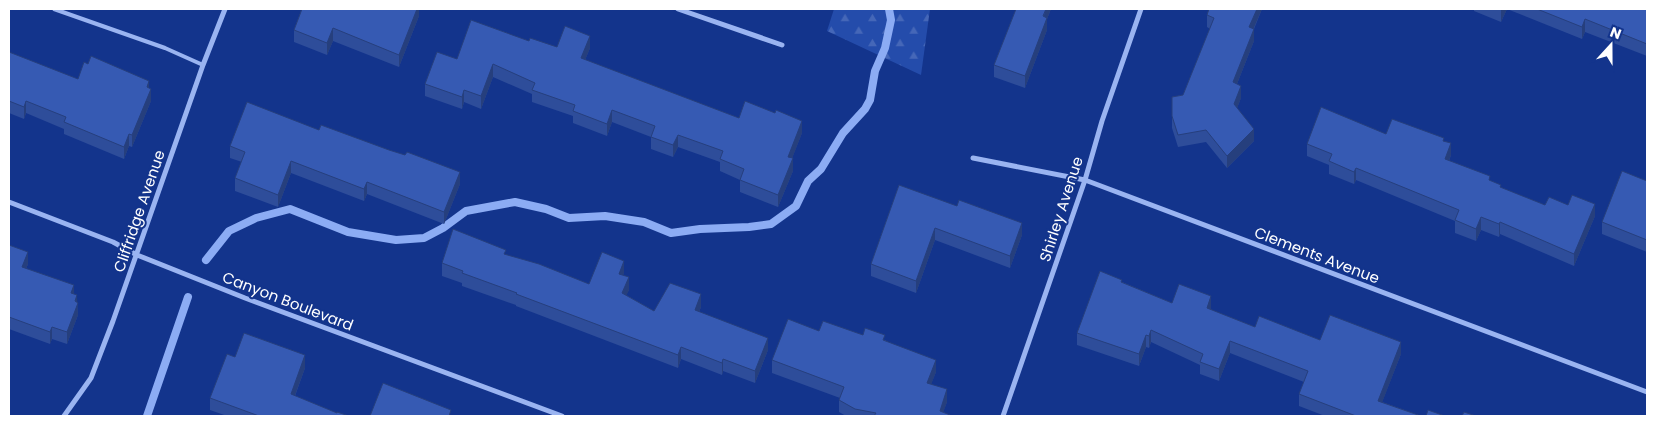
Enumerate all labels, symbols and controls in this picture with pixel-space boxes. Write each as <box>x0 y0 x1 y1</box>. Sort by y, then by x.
north arrow <box>1586 20 1636 70</box>
text: N <box>1607 22 1624 44</box>
street label: Cliffridge Avenue <box>108 147 170 275</box>
street label: Shirley Avenue <box>1034 154 1088 264</box>
street label: Clements Avenue <box>1251 221 1383 289</box>
street label: Canyon Boulevard <box>220 266 356 336</box>

